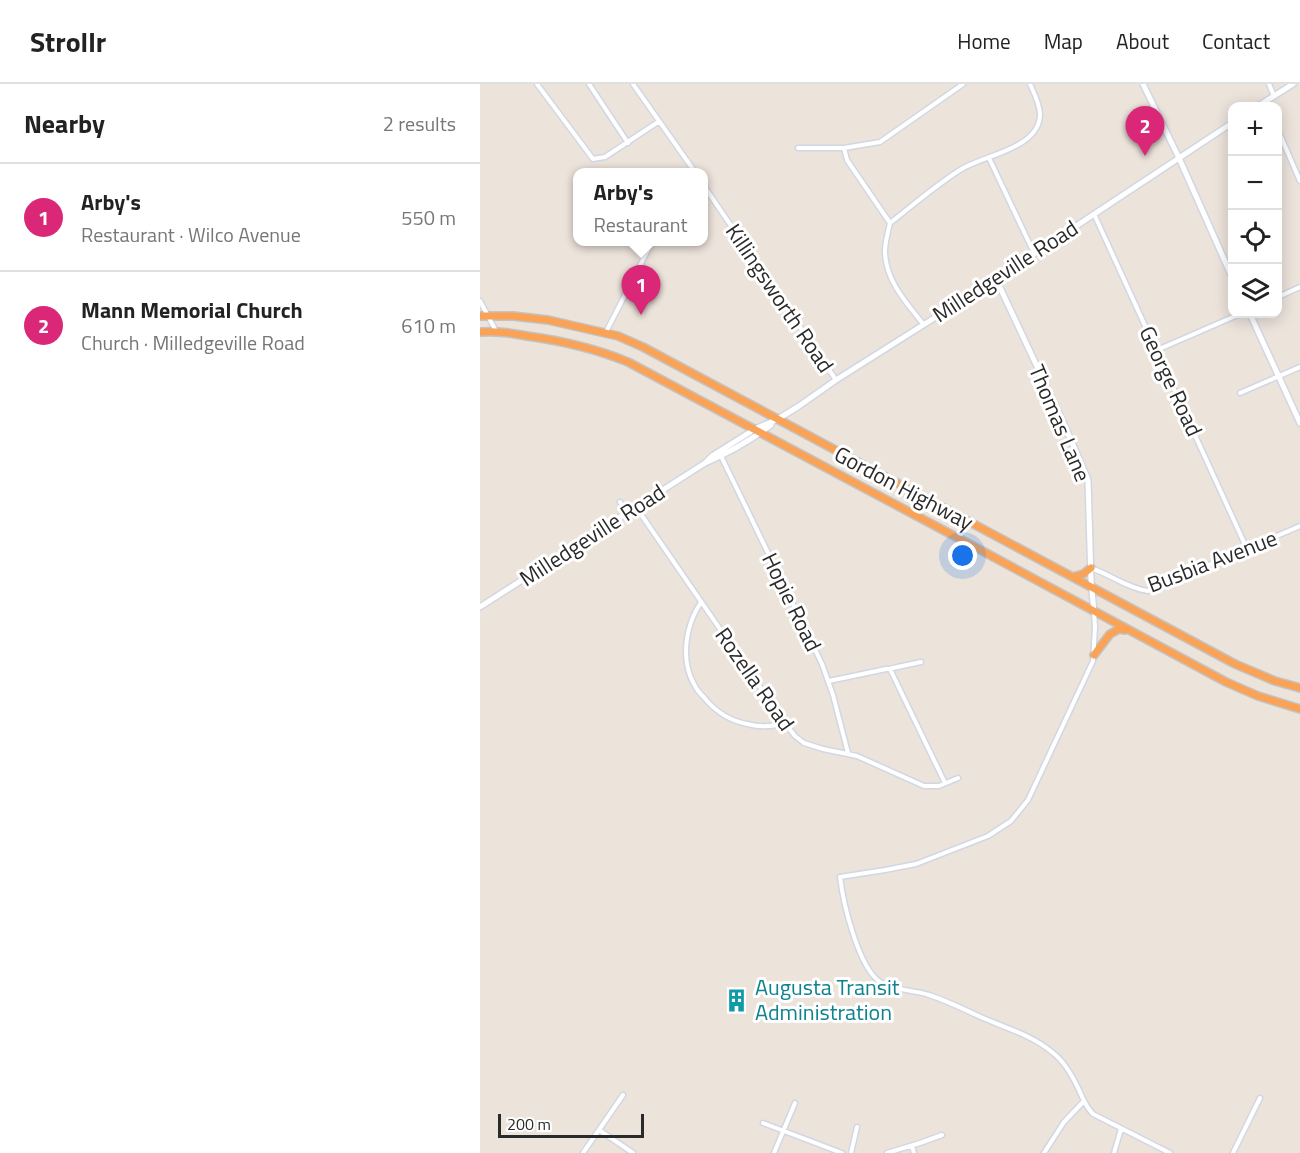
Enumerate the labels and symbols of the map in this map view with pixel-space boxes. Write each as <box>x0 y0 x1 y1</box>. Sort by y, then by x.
pin: 2 <box>1126 106 1164 156</box>
street label: Milledgeville Road <box>925 211 1085 331</box>
street label: Killingsworth Road <box>717 217 843 379</box>
pin: 1 <box>622 266 660 315</box>
street label: George Road <box>1131 320 1211 442</box>
street label: Thomas Lane <box>1020 359 1100 487</box>
street label: Gordon Highway <box>828 437 980 539</box>
street label: Milledgeville Road <box>512 475 672 595</box>
street label: Busbia Avenue <box>1142 521 1282 601</box>
your location <box>948 541 977 570</box>
street label: Hopie Road <box>753 547 831 657</box>
street label: Rozella Road <box>707 620 803 738</box>
place label: Augusta Transit Administration <box>755 970 900 1029</box>
building icon: Augusta Transit Administration <box>724 987 750 1013</box>
scale bar <box>498 1111 644 1138</box>

